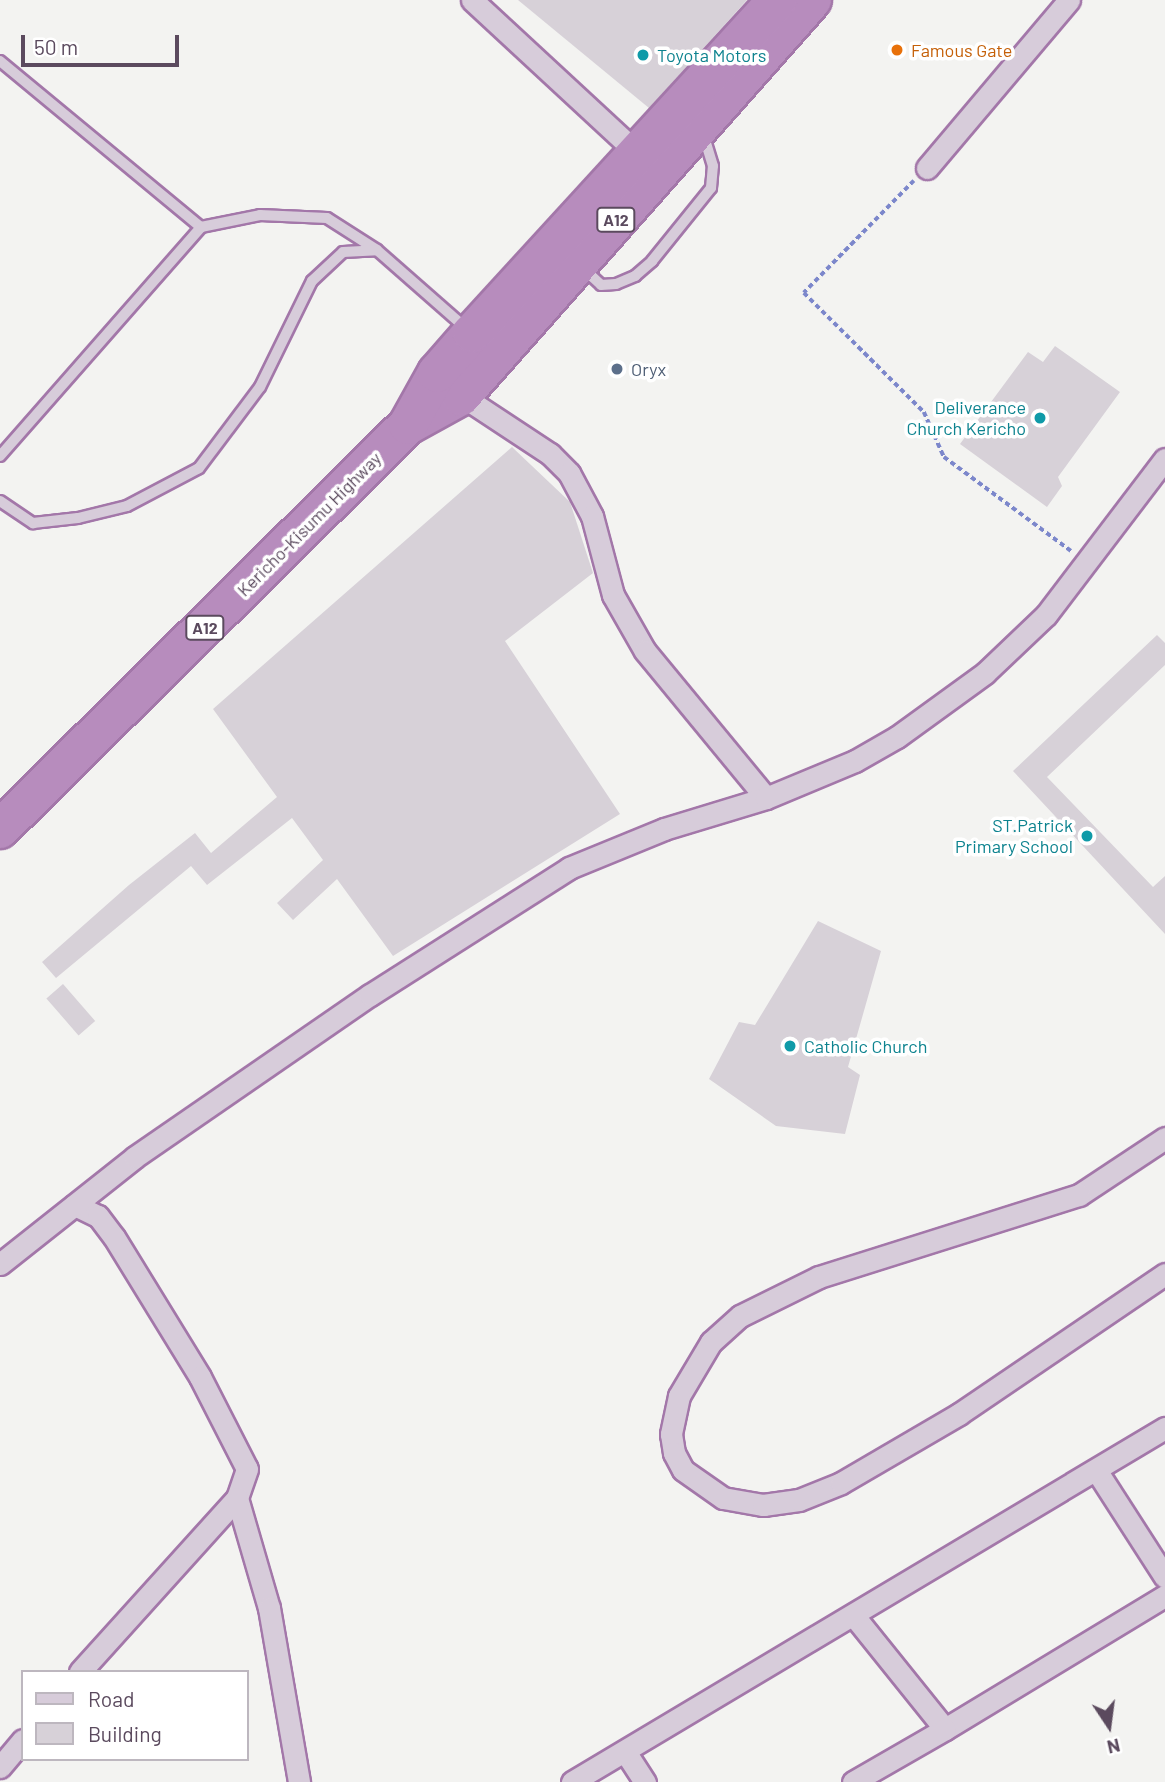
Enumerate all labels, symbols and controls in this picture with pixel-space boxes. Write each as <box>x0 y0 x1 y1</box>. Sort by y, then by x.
scale bar <box>24 21 182 65</box>
text: 50 m <box>34 34 78 59</box>
place label: Famous Gate <box>911 39 1012 61</box>
marker: Famous Gate <box>889 42 905 58</box>
place label: Toyota Motors <box>657 44 766 66</box>
marker: Toyota Motors <box>635 47 651 63</box>
road number: A12 <box>595 208 637 232</box>
place label: Oryx <box>631 358 666 380</box>
marker: Oryx <box>609 361 625 377</box>
place label: Deliverance Church Kericho <box>906 397 1026 440</box>
marker: Deliverance Church Kericho <box>1032 410 1048 426</box>
street label: Kericho-Kisumu Highway <box>232 447 386 601</box>
road number: A12 <box>184 615 226 640</box>
place label: ST.Patrick Primary School <box>955 815 1073 858</box>
marker: ST.Patrick Primary School <box>1079 828 1095 844</box>
place label: Catholic Church <box>804 1035 927 1057</box>
marker: Catholic Church <box>782 1038 798 1054</box>
legend <box>21 1670 248 1761</box>
text: Road <box>88 1686 134 1711</box>
north arrow <box>1074 1691 1144 1761</box>
text: Building <box>88 1721 162 1746</box>
text: N <box>1105 1734 1123 1760</box>

